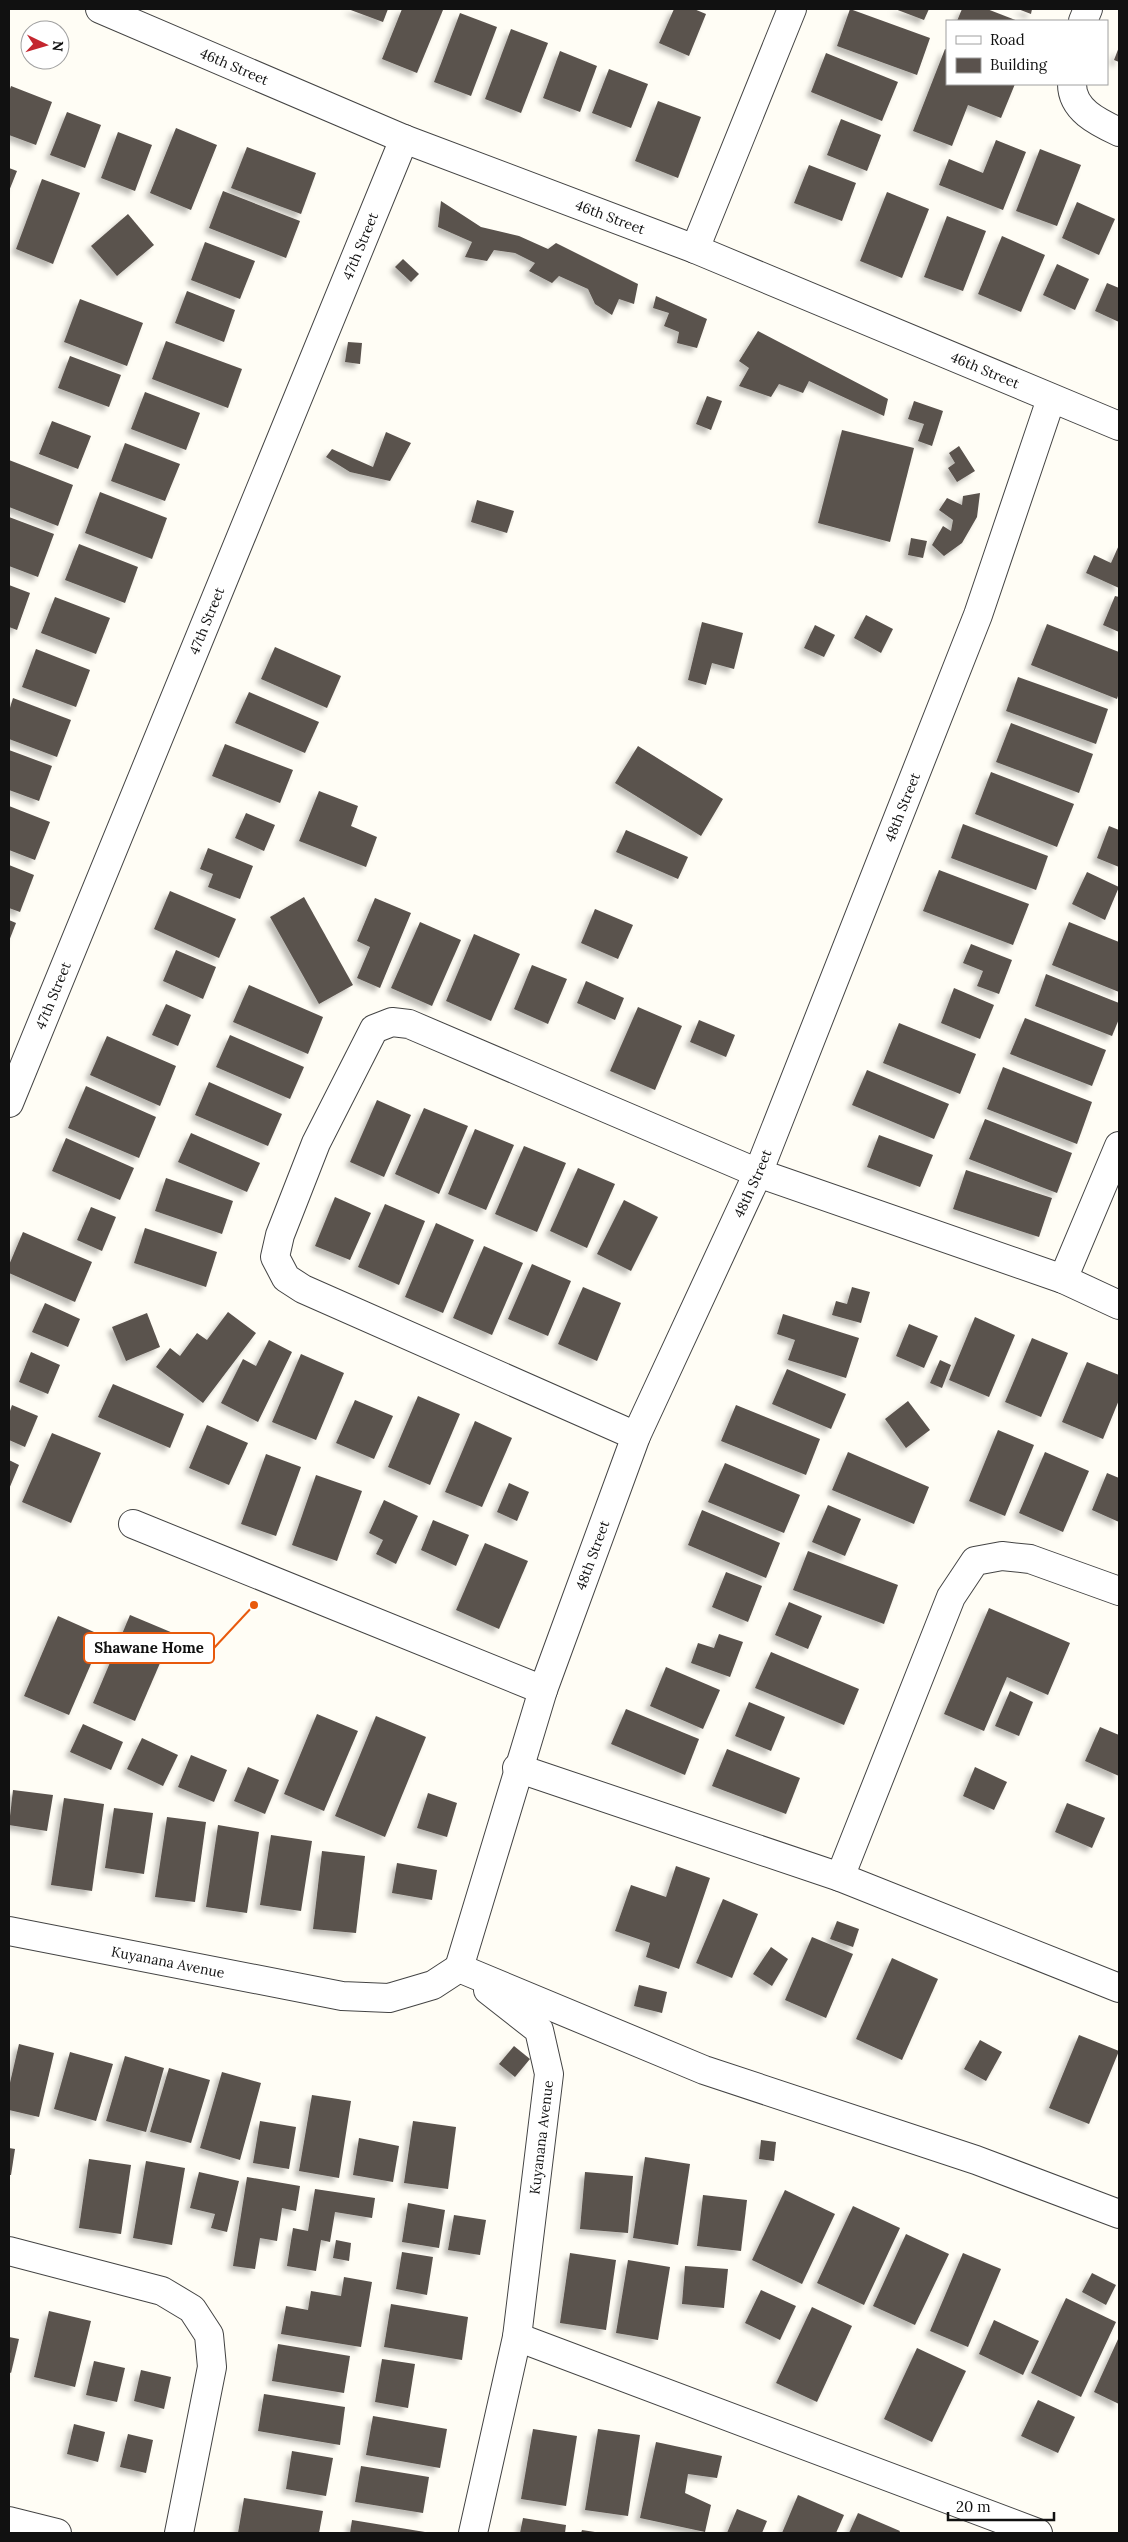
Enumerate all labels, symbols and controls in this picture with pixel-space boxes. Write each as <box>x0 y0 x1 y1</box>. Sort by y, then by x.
north arrow <box>20 20 70 70</box>
legend <box>946 20 1108 85</box>
text: Road <box>990 30 1025 49</box>
text: N <box>48 40 67 52</box>
street label: 46th Street <box>197 44 272 89</box>
text: Building <box>990 55 1048 74</box>
street label: 46th Street <box>573 196 648 238</box>
street label: 47th Street <box>338 209 382 283</box>
street label: 46th Street <box>948 348 1023 393</box>
street label: 47th Street <box>185 584 229 657</box>
street label: 48th Street <box>881 770 924 844</box>
street label: 47th Street <box>31 959 75 1032</box>
street label: 48th Street <box>730 1146 776 1220</box>
street label: 48th Street <box>571 1517 614 1592</box>
callout: Shawane Home <box>84 1633 214 1663</box>
text: Shawane Home <box>94 1638 204 1657</box>
street label: Kuyanana Avenue <box>110 1942 227 1982</box>
street label: Kuyanana Avenue <box>525 2079 557 2196</box>
scale bar <box>948 2490 1054 2522</box>
text: 20 m <box>956 2497 991 2516</box>

